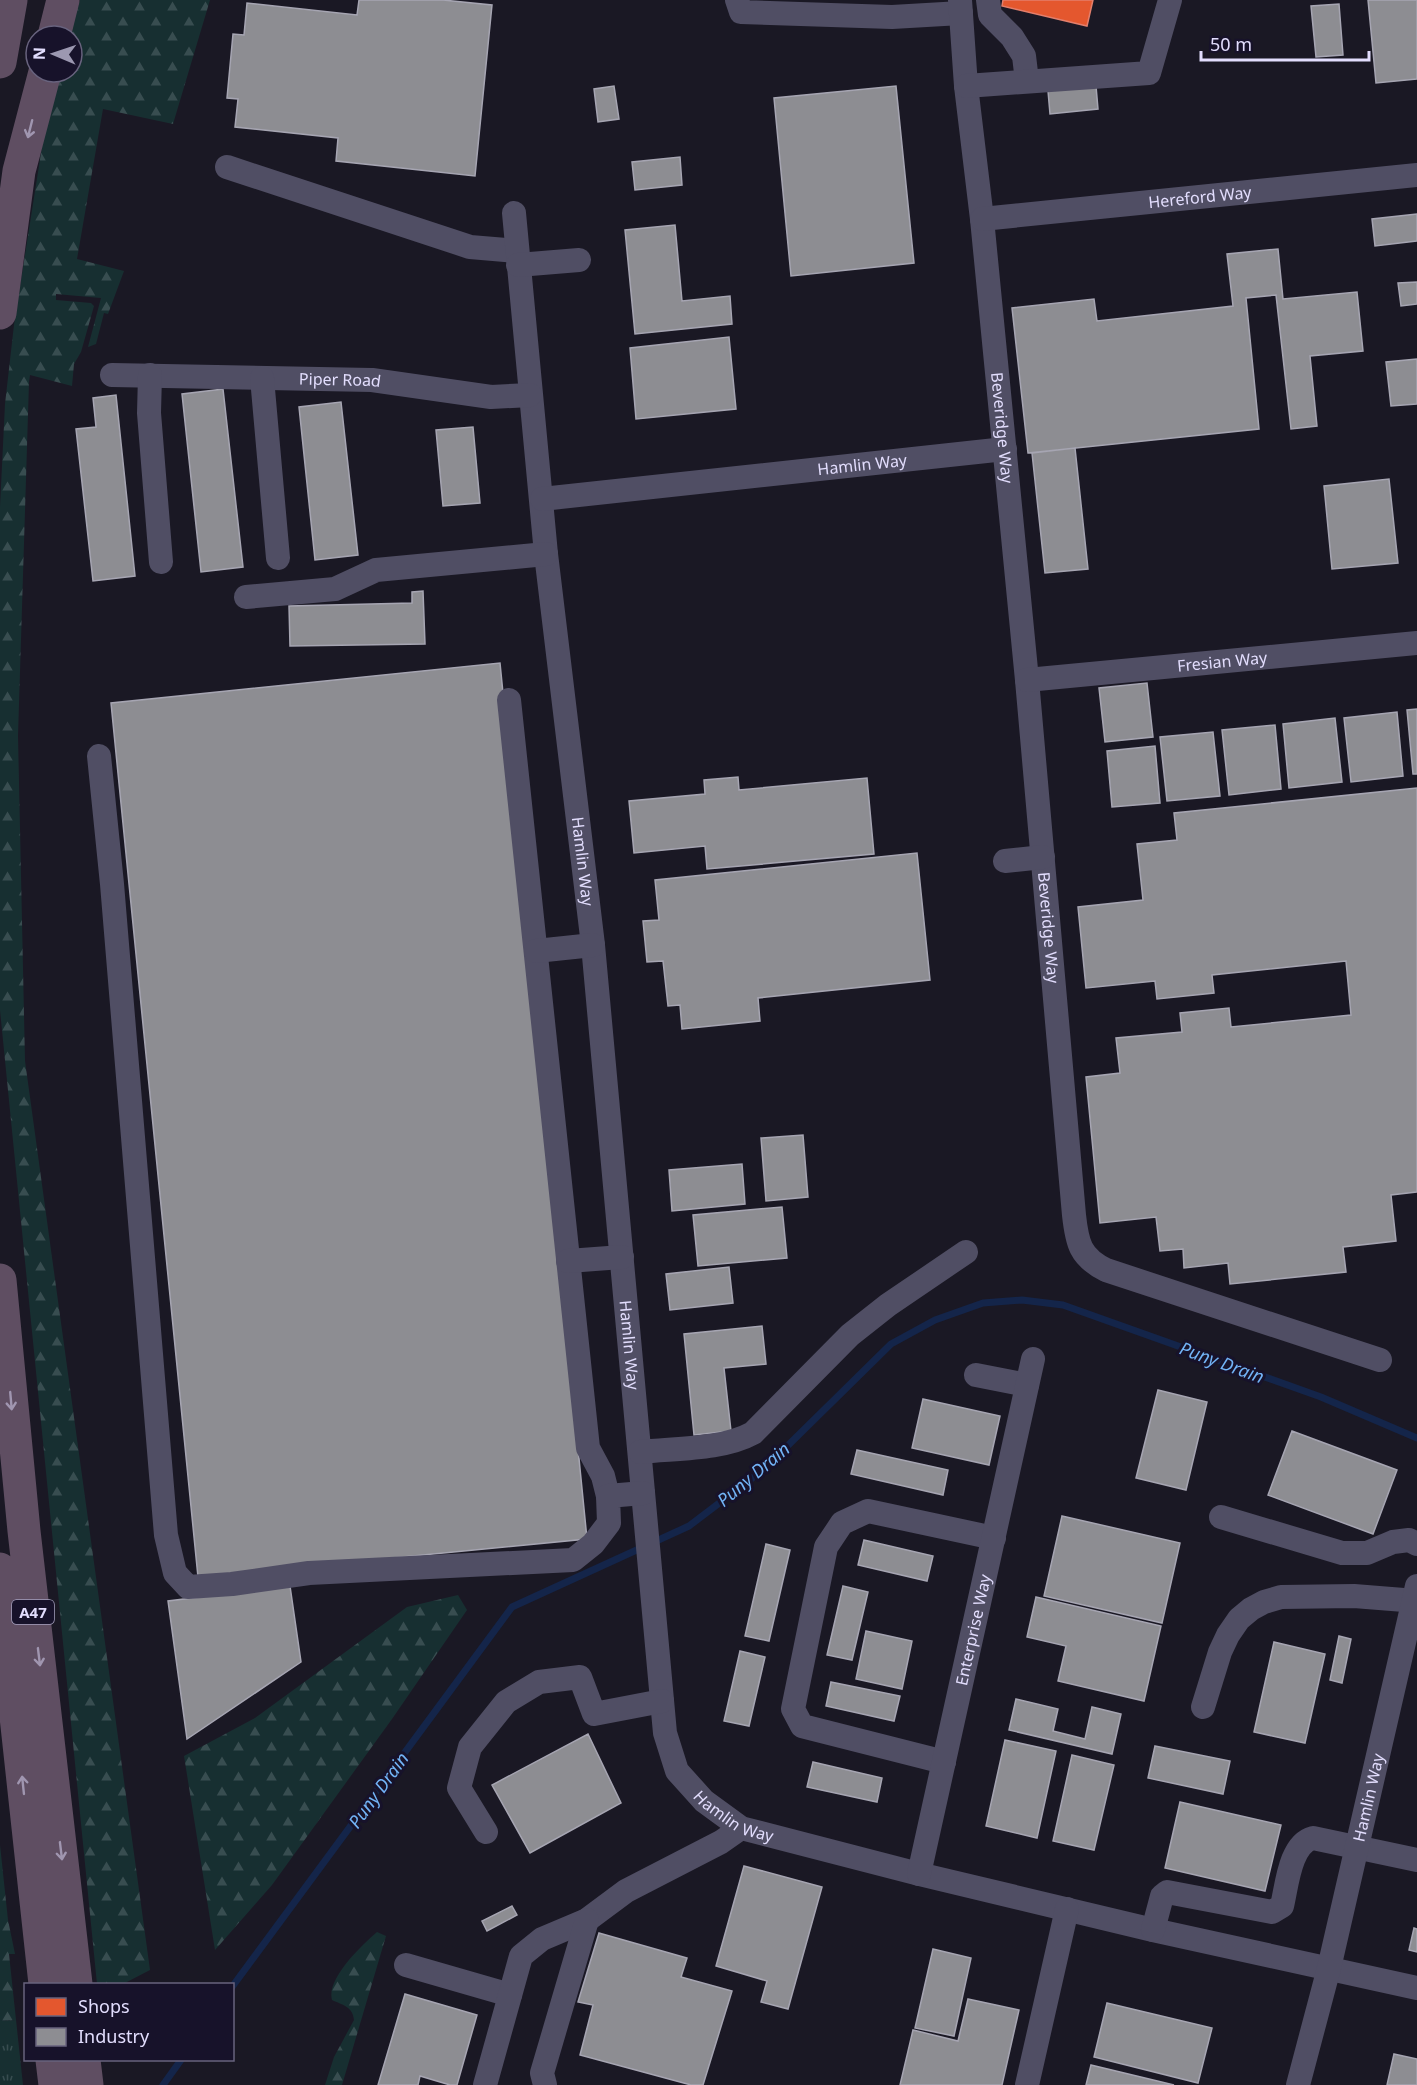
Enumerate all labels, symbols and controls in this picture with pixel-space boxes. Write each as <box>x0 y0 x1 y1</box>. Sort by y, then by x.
north arrow <box>24 24 84 84</box>
scale bar <box>1201 24 1369 62</box>
text: 50 m <box>1210 32 1252 56</box>
text: N <box>28 47 50 60</box>
one-way arrow <box>24 119 36 138</box>
street label: Hereford Way <box>1147 181 1253 213</box>
street label: Piper Road <box>299 368 382 392</box>
street label: Beveridge Way <box>986 371 1019 485</box>
street label: Hamlin Way <box>816 449 909 480</box>
street label: Fresian Way <box>1176 646 1269 677</box>
street label: Hamlin Way <box>567 815 599 908</box>
street label: Beveridge Way <box>1033 871 1065 985</box>
street label: Hamlin Way <box>615 1299 645 1392</box>
water label: Puny Drain <box>1176 1336 1268 1388</box>
one-way arrow <box>6 1390 17 1410</box>
water label: Puny Drain <box>711 1436 795 1512</box>
street label: Enterprise Way <box>950 1571 996 1688</box>
road number: A47 <box>12 1600 54 1624</box>
one-way arrow <box>33 1647 44 1667</box>
water label: Puny Drain <box>342 1747 414 1833</box>
street label: Hamlin Way <box>1347 1750 1389 1844</box>
one-way arrow <box>18 1776 29 1796</box>
street label: Hamlin Way <box>689 1786 777 1847</box>
one-way arrow <box>56 1840 67 1860</box>
legend <box>24 1983 234 2061</box>
text: Shops <box>78 1994 130 2018</box>
text: Industry <box>78 2024 150 2048</box>

